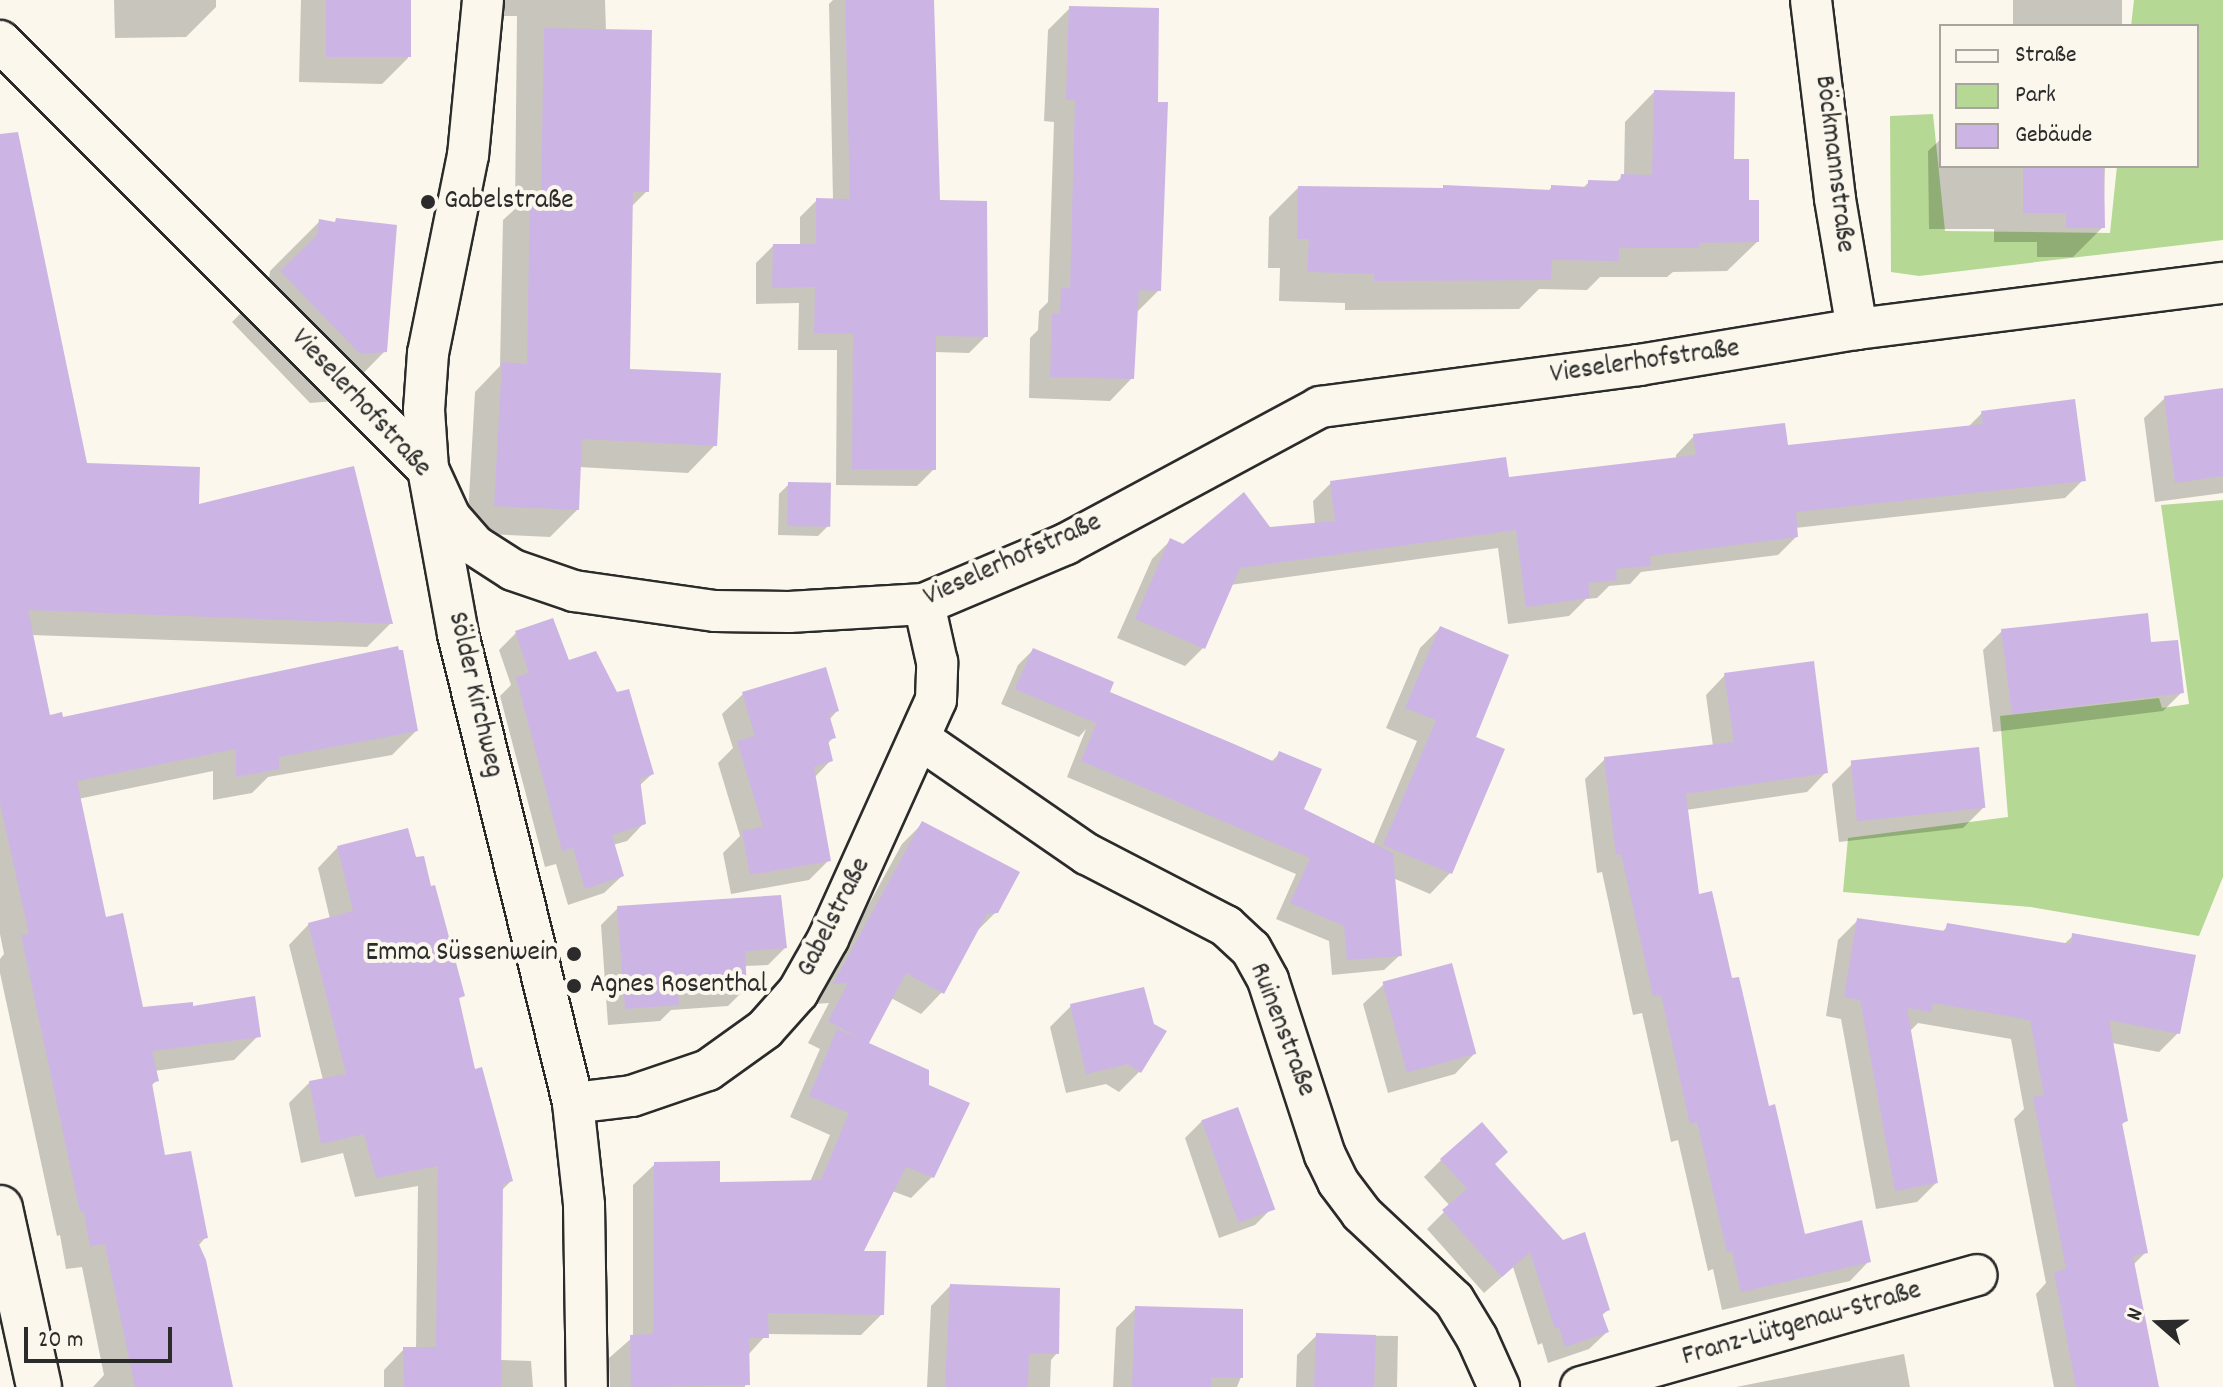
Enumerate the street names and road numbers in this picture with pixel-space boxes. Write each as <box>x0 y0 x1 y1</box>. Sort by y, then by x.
street label: Böckmannstraße <box>1805 74 1861 254</box>
street label: Vieselerhofstraße <box>283 323 437 485</box>
street label: Vieselerhofstraße <box>1548 333 1742 393</box>
street label: Vieselerhofstraße <box>919 507 1107 615</box>
street label: Sölder Kirchweg <box>439 609 509 781</box>
street label: Gabelstraße <box>791 853 879 983</box>
street label: Ruinenstraße <box>1240 958 1322 1102</box>
street label: Franz-Lütgenau-Straße <box>1679 1275 1925 1375</box>

